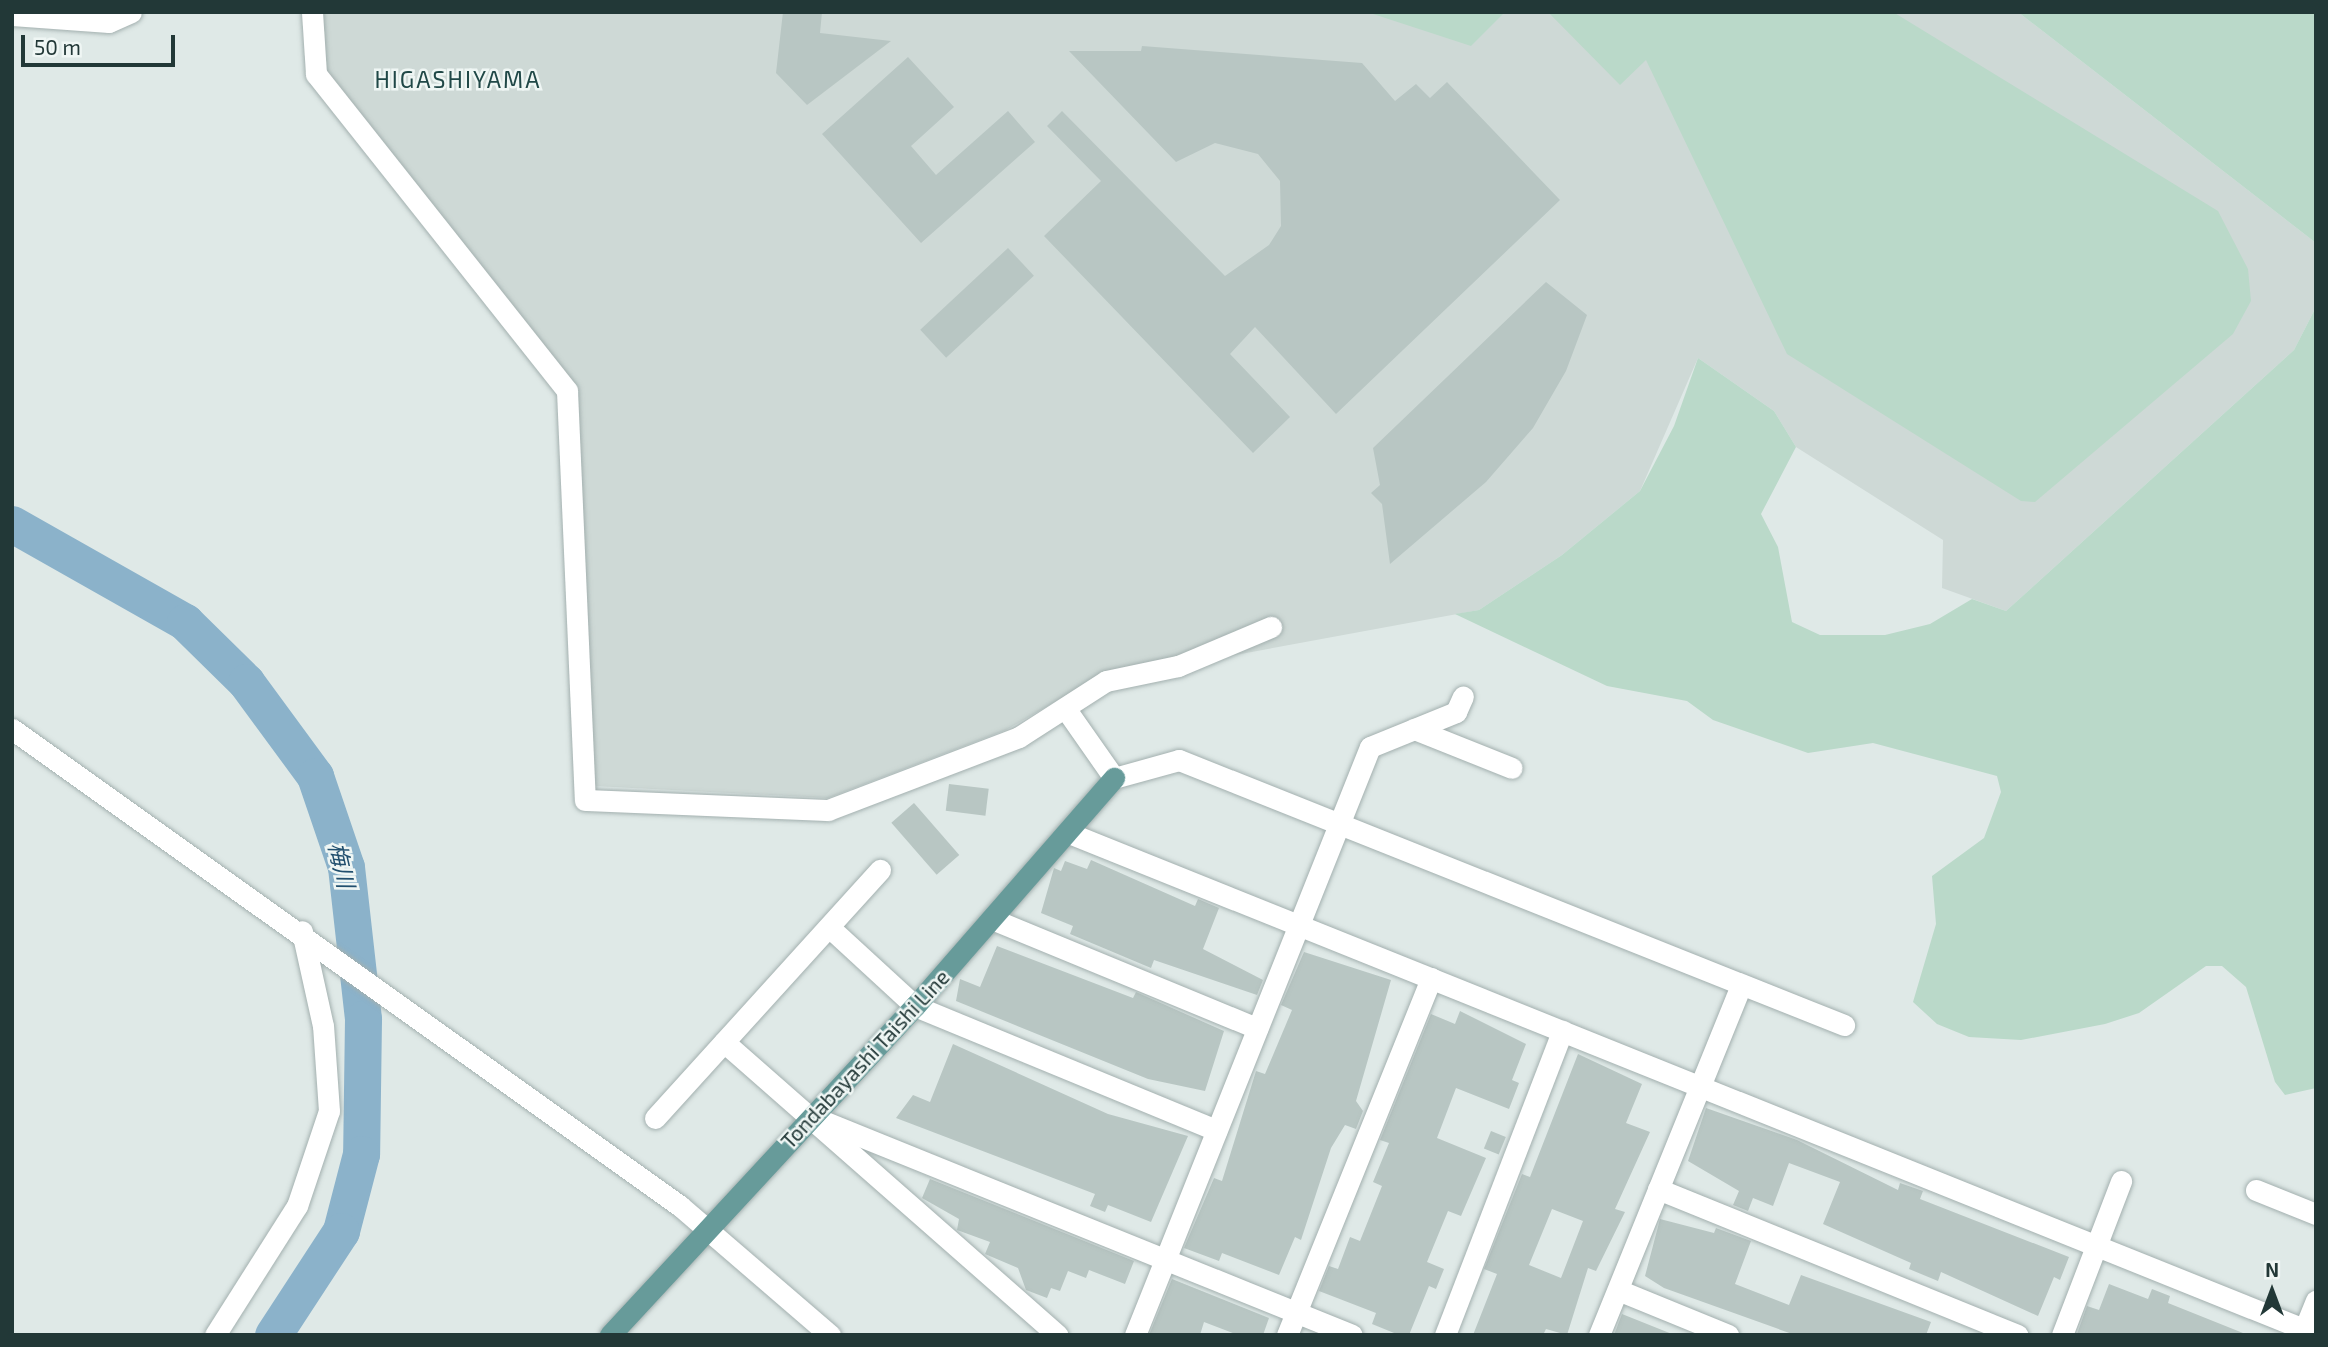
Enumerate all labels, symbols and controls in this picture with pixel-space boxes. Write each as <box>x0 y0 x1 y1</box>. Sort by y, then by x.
scale bar <box>24 21 178 65</box>
text: 50 m <box>34 34 81 59</box>
district label: HIGASHIYAMA <box>376 65 540 93</box>
water label: 梅川 <box>323 839 361 891</box>
street label: Tondabayashi Taishi Line <box>775 964 955 1154</box>
north arrow <box>2237 1256 2307 1326</box>
text: N <box>2265 1258 2279 1281</box>

